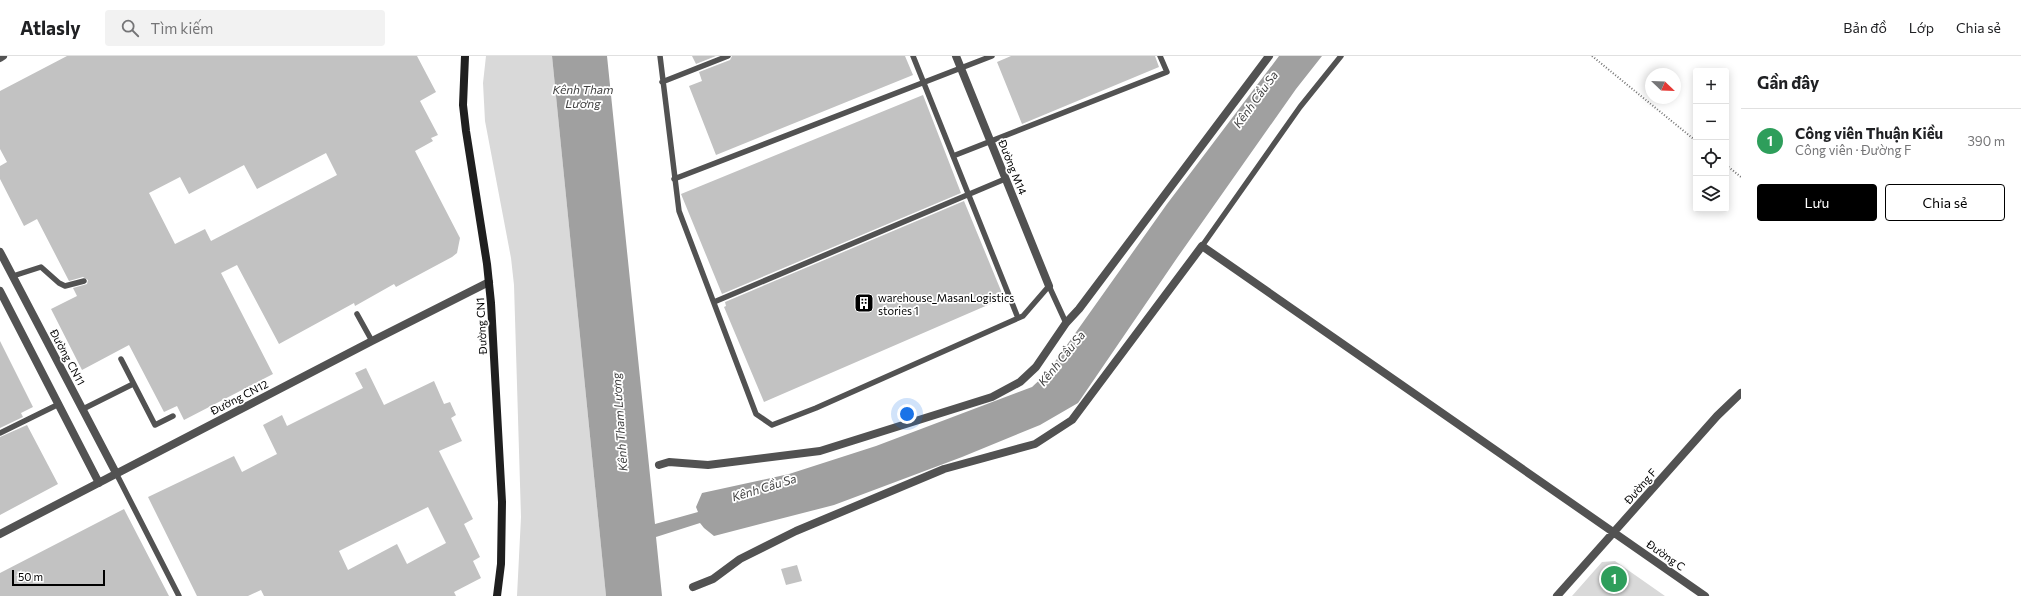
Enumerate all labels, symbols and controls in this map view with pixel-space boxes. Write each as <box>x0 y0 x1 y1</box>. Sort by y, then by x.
search box <box>105 10 385 46</box>
text: Atlasly <box>20 16 81 39</box>
icon: search <box>119 17 141 39</box>
text: Tìm kiếm <box>151 19 213 37</box>
text: Bản đồ <box>1843 19 1887 36</box>
text: Lớp <box>1909 19 1934 36</box>
text: Chia sẻ <box>1956 19 2001 36</box>
water label: Kênh Cầu Sa <box>1230 68 1280 130</box>
north arrow <box>1645 68 1681 104</box>
map controls <box>1693 68 1729 212</box>
button: + <box>1693 68 1729 104</box>
text: Gần đây <box>1757 72 1819 93</box>
water label: Kênh Tham Lương <box>552 82 614 110</box>
button: − <box>1693 104 1729 140</box>
text: Công viên Thuận Kiều <box>1795 124 1943 142</box>
text: 1 <box>1767 133 1773 149</box>
text: 390 m <box>1967 133 2005 149</box>
street label: Đường M14 <box>996 137 1030 197</box>
button: locate <box>1693 140 1729 176</box>
text: Công viên · Đường F <box>1795 142 1912 158</box>
button: layers <box>1693 176 1729 212</box>
button: Lưu <box>1757 184 1877 221</box>
button: Chia sẻ <box>1885 184 2005 221</box>
place label: warehouse_MasanLogistics stories 1 <box>878 291 1014 317</box>
building icon: warehouse_MasanLogistics stories 1 <box>853 292 875 314</box>
street label: Đường CN1 <box>473 297 489 356</box>
street label: Đường CN11 <box>47 326 88 387</box>
water label: Kênh Cầu Sa <box>1035 328 1087 388</box>
water label: Kênh Tham Lương <box>609 372 629 472</box>
street label: Đường CN12 <box>207 377 270 418</box>
your location <box>897 404 917 424</box>
street label: Đường F <box>1620 466 1659 507</box>
water label: Kênh Cầu Sa <box>730 471 798 503</box>
street label: Đường C <box>1643 537 1688 573</box>
pin: 1 <box>1601 564 1627 594</box>
scale bar <box>12 568 105 587</box>
text: 50 m <box>18 570 43 583</box>

